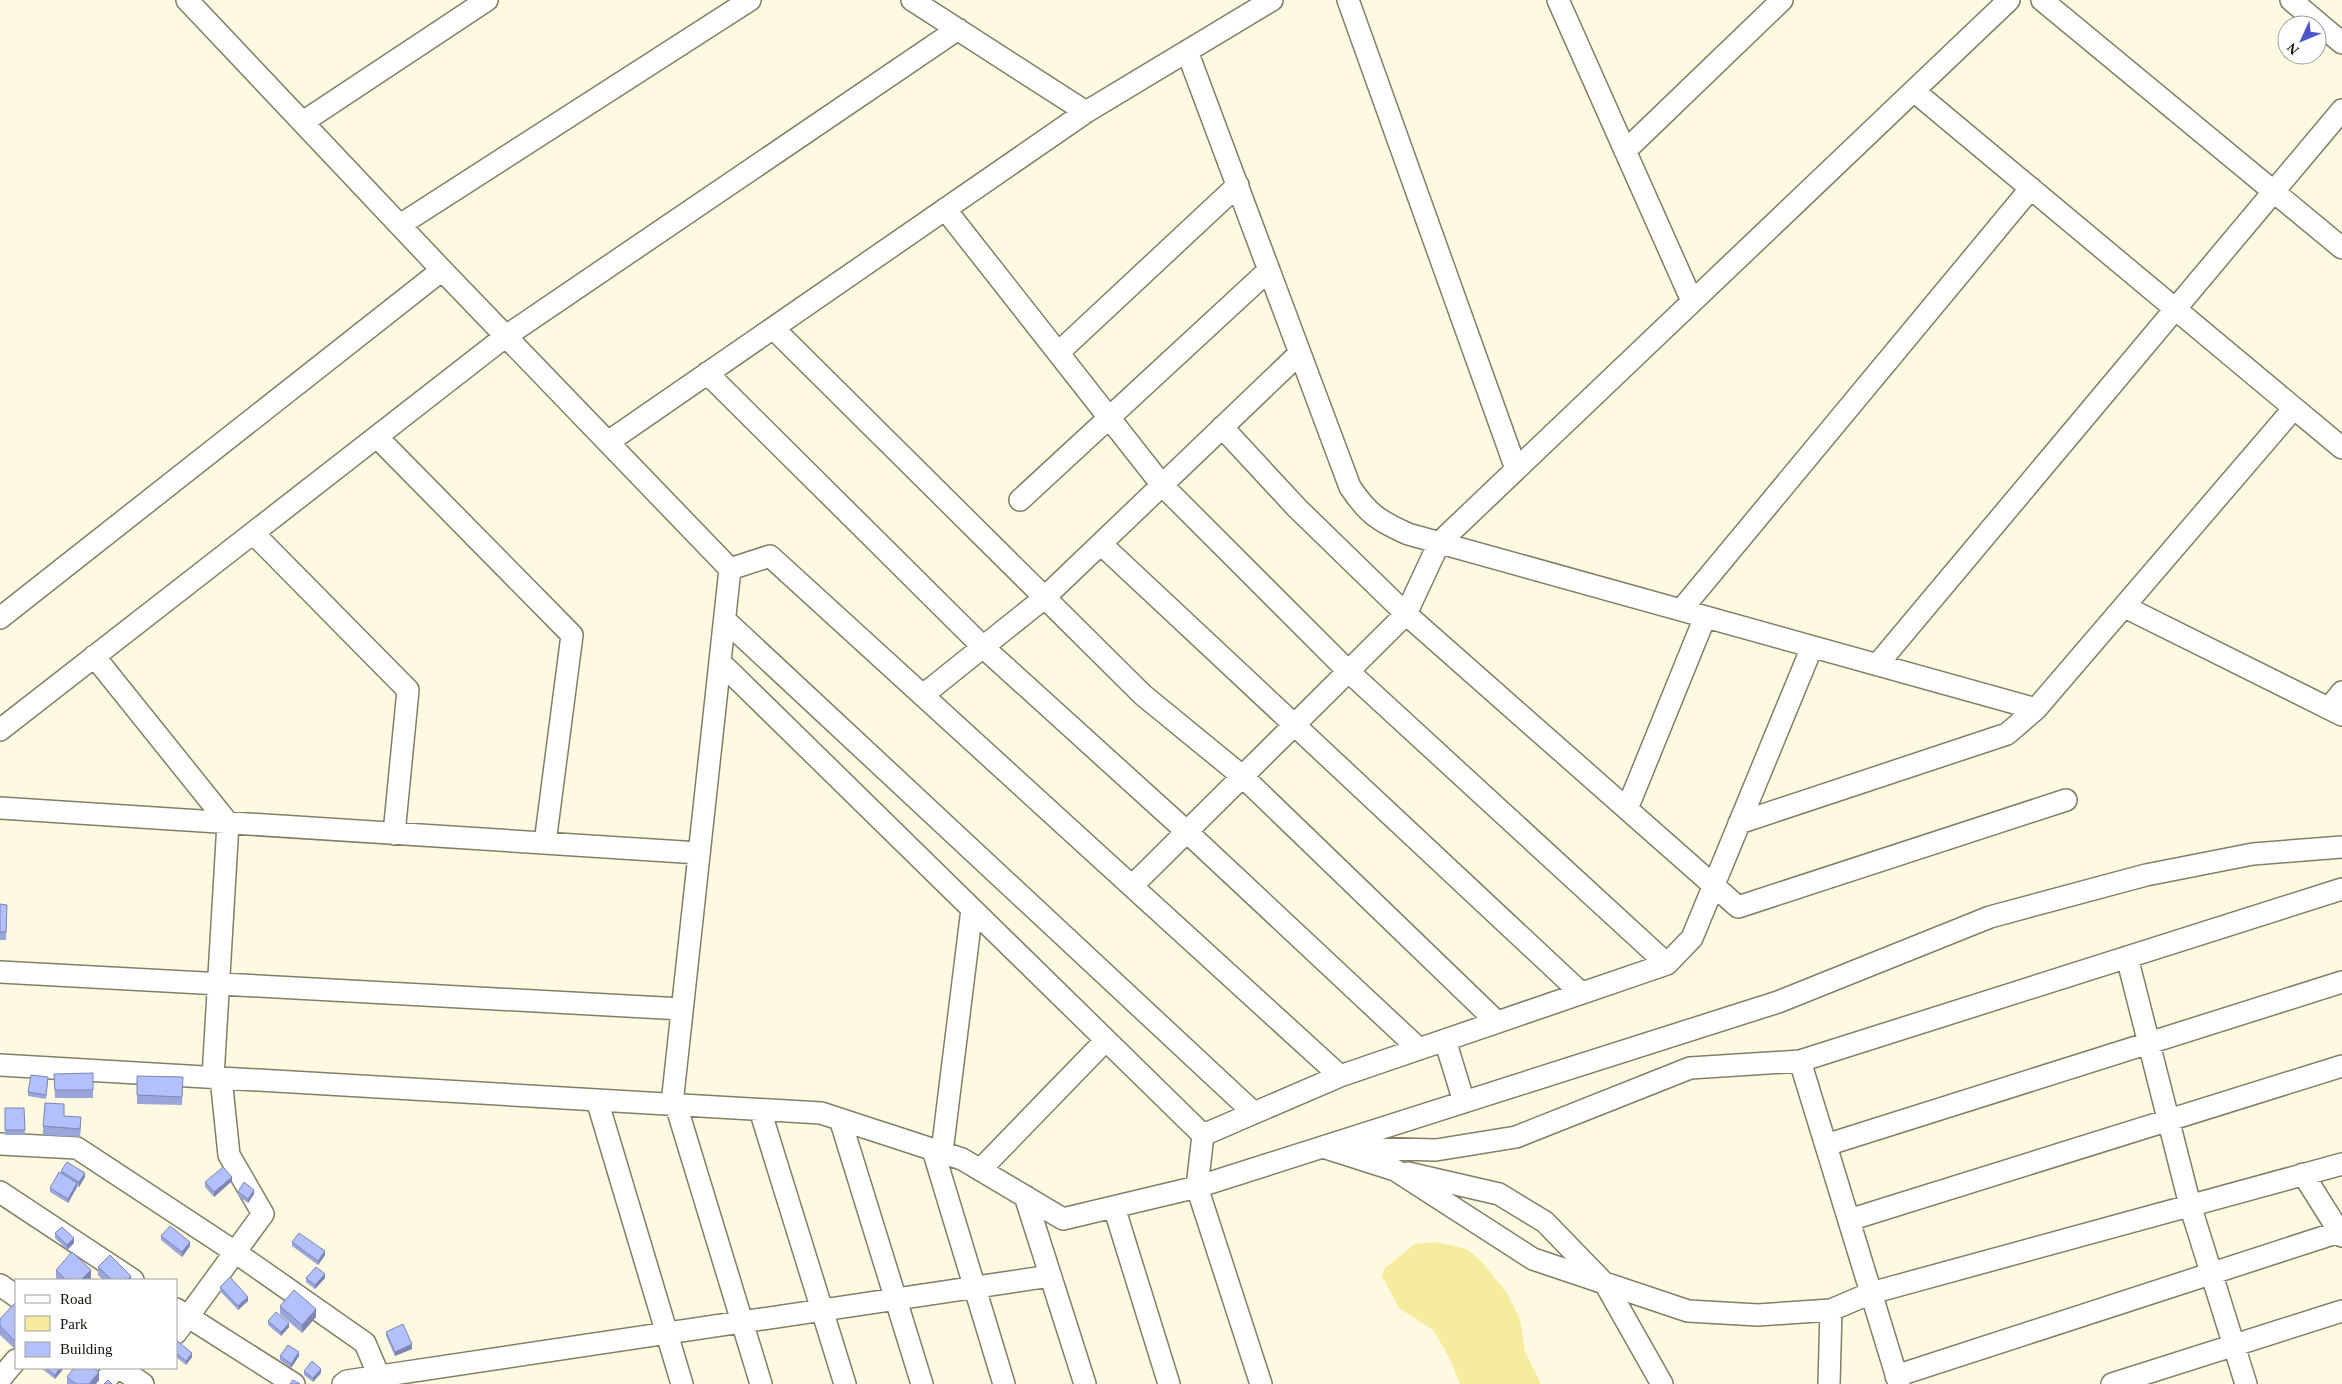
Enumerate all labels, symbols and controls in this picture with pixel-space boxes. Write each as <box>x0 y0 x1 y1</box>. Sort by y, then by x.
north arrow <box>2277 15 2327 65</box>
text: N <box>2284 40 2302 58</box>
legend <box>15 1279 178 1369</box>
text: Road <box>60 1291 92 1307</box>
text: Park <box>60 1316 88 1332</box>
text: Building <box>60 1341 113 1357</box>

